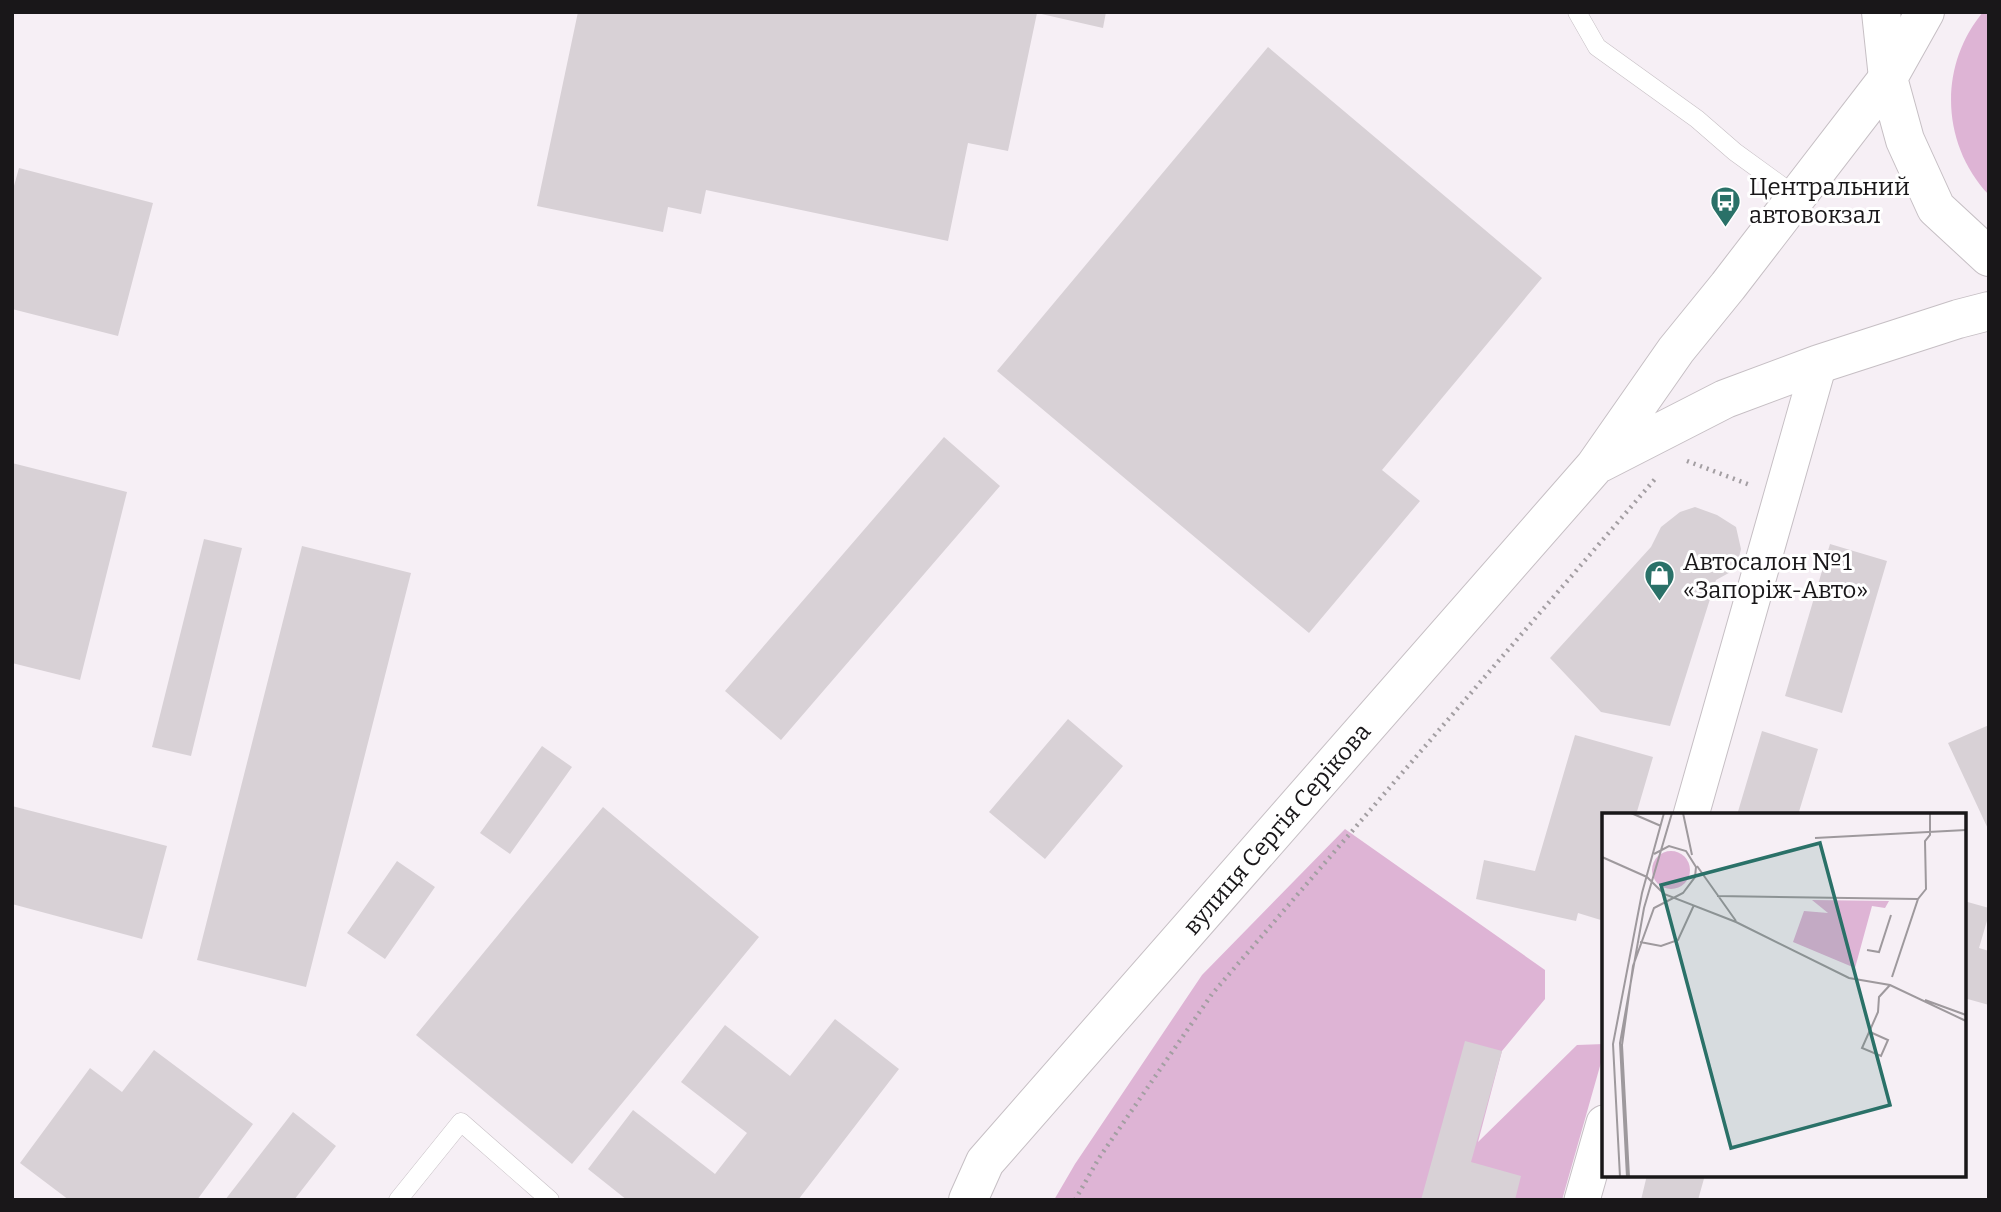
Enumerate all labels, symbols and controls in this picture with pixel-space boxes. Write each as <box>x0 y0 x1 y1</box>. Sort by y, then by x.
place label: Центральний автовокзал <box>1749 173 1910 229</box>
bus stop icon: Центральний автовокзал <box>1709 184 1743 228</box>
place label: Автосалон №1 «Запоріж-Авто» <box>1683 548 1868 604</box>
shop icon: Автосалон №1 «Запоріж-Авто» <box>1643 559 1677 603</box>
street label: вулиця Сергія Серікова <box>1178 718 1376 940</box>
inset map <box>1602 813 1966 1177</box>

